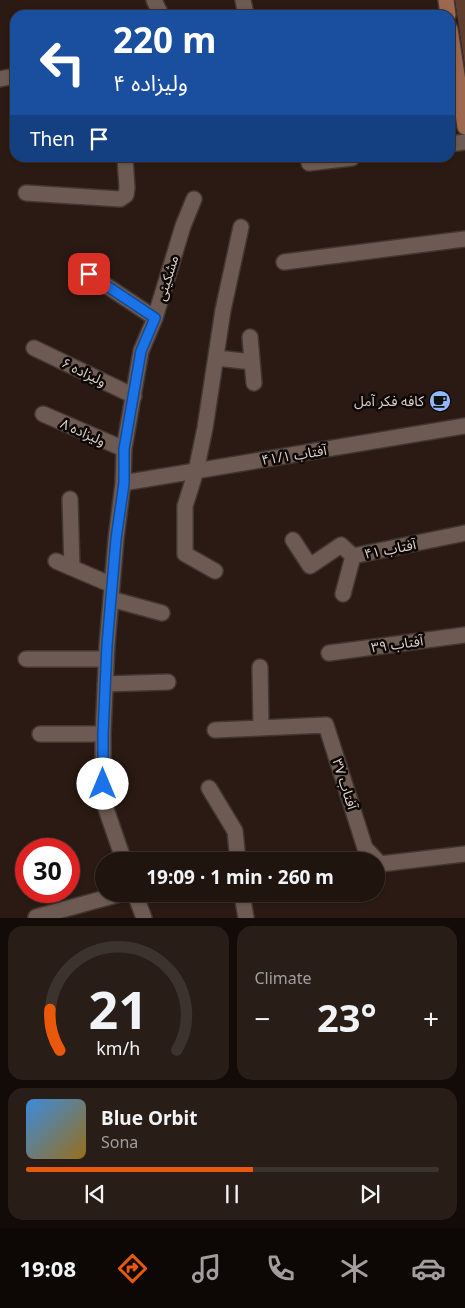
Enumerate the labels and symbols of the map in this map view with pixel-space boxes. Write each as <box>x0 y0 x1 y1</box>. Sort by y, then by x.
pin <box>68 253 110 295</box>
street label: مشکینی <box>151 253 182 303</box>
street label: ولیزاده ۶ <box>59 353 110 391</box>
cafe icon: کافه فکر آمل <box>428 389 452 413</box>
place label: کافه فکر آمل <box>354 391 424 410</box>
street label: ولیزاده ۸ <box>58 413 109 450</box>
street label: آفتاب ۴١/١ <box>260 440 329 469</box>
street label: آفتاب ۴۱ <box>362 534 418 563</box>
street label: آفتاب ۳۹ <box>370 630 425 657</box>
street label: آفتاب ۳۷ <box>328 756 363 813</box>
position arrow <box>76 757 128 809</box>
speed limit sign: 30 <box>15 838 80 903</box>

